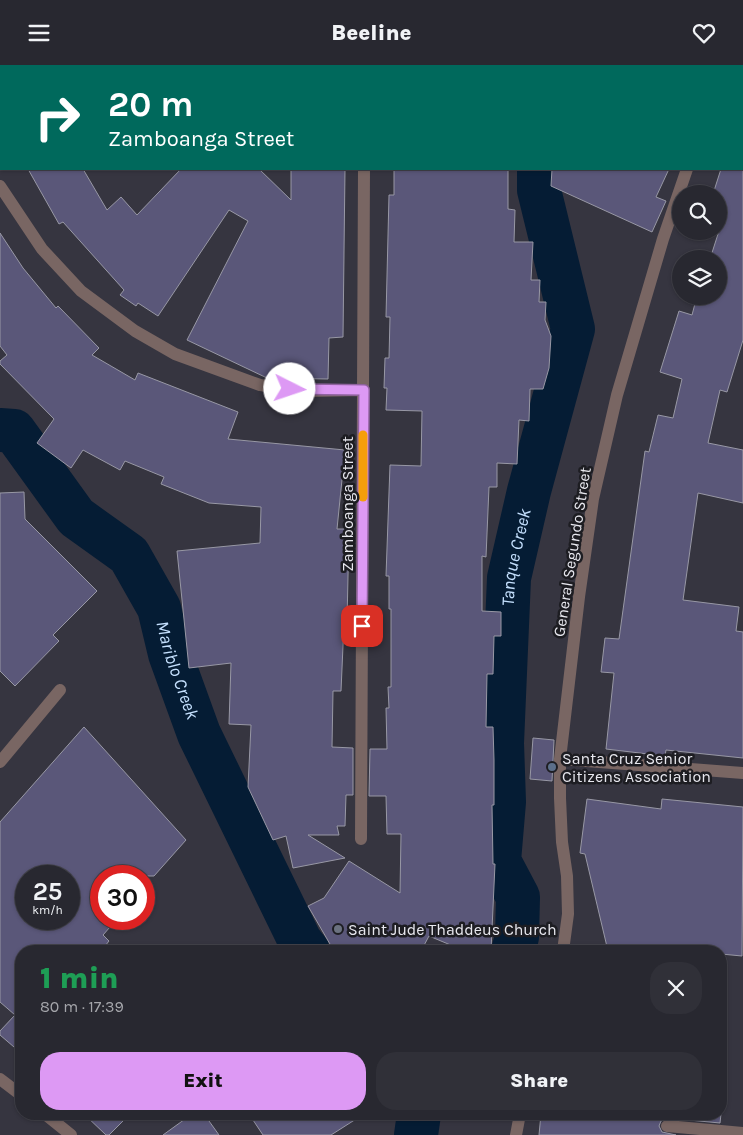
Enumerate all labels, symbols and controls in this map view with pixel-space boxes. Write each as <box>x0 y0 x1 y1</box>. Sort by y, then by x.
icon: menu <box>25 19 53 47</box>
icon: heart <box>690 19 718 47</box>
text: Beeline <box>331 20 412 46</box>
text: 20 m <box>108 84 193 125</box>
icon: right <box>25 85 90 150</box>
text: Zamboanga Street <box>108 126 294 152</box>
map controls <box>672 185 727 305</box>
button: search <box>672 185 727 240</box>
button: layers <box>672 250 727 305</box>
position arrow <box>263 362 315 414</box>
street label: Zamboanga Street <box>338 436 357 572</box>
street label: General Segundo Street <box>549 466 595 638</box>
water label: Tanque Creek <box>497 506 536 607</box>
pin <box>341 605 383 647</box>
icon: arrive <box>348 612 376 640</box>
water label: Mariblo Creek <box>151 619 204 723</box>
place label: Santa Cruz Senior Citizens Association <box>562 749 711 786</box>
marker: Santa Cruz Senior Citizens Association <box>546 761 558 773</box>
speed limit sign: 30 <box>90 865 155 930</box>
text: 25 <box>33 877 62 906</box>
text: km/h <box>32 903 63 917</box>
place label: Saint Jude Thaddeus Church <box>348 920 557 939</box>
marker: Saint Jude Thaddeus Church <box>332 923 344 935</box>
text: 1 min <box>40 960 119 996</box>
button: close <box>650 962 702 1014</box>
text: 80 m · 17:39 <box>40 997 124 1016</box>
button: Exit <box>40 1052 366 1110</box>
button: Share <box>376 1052 702 1110</box>

